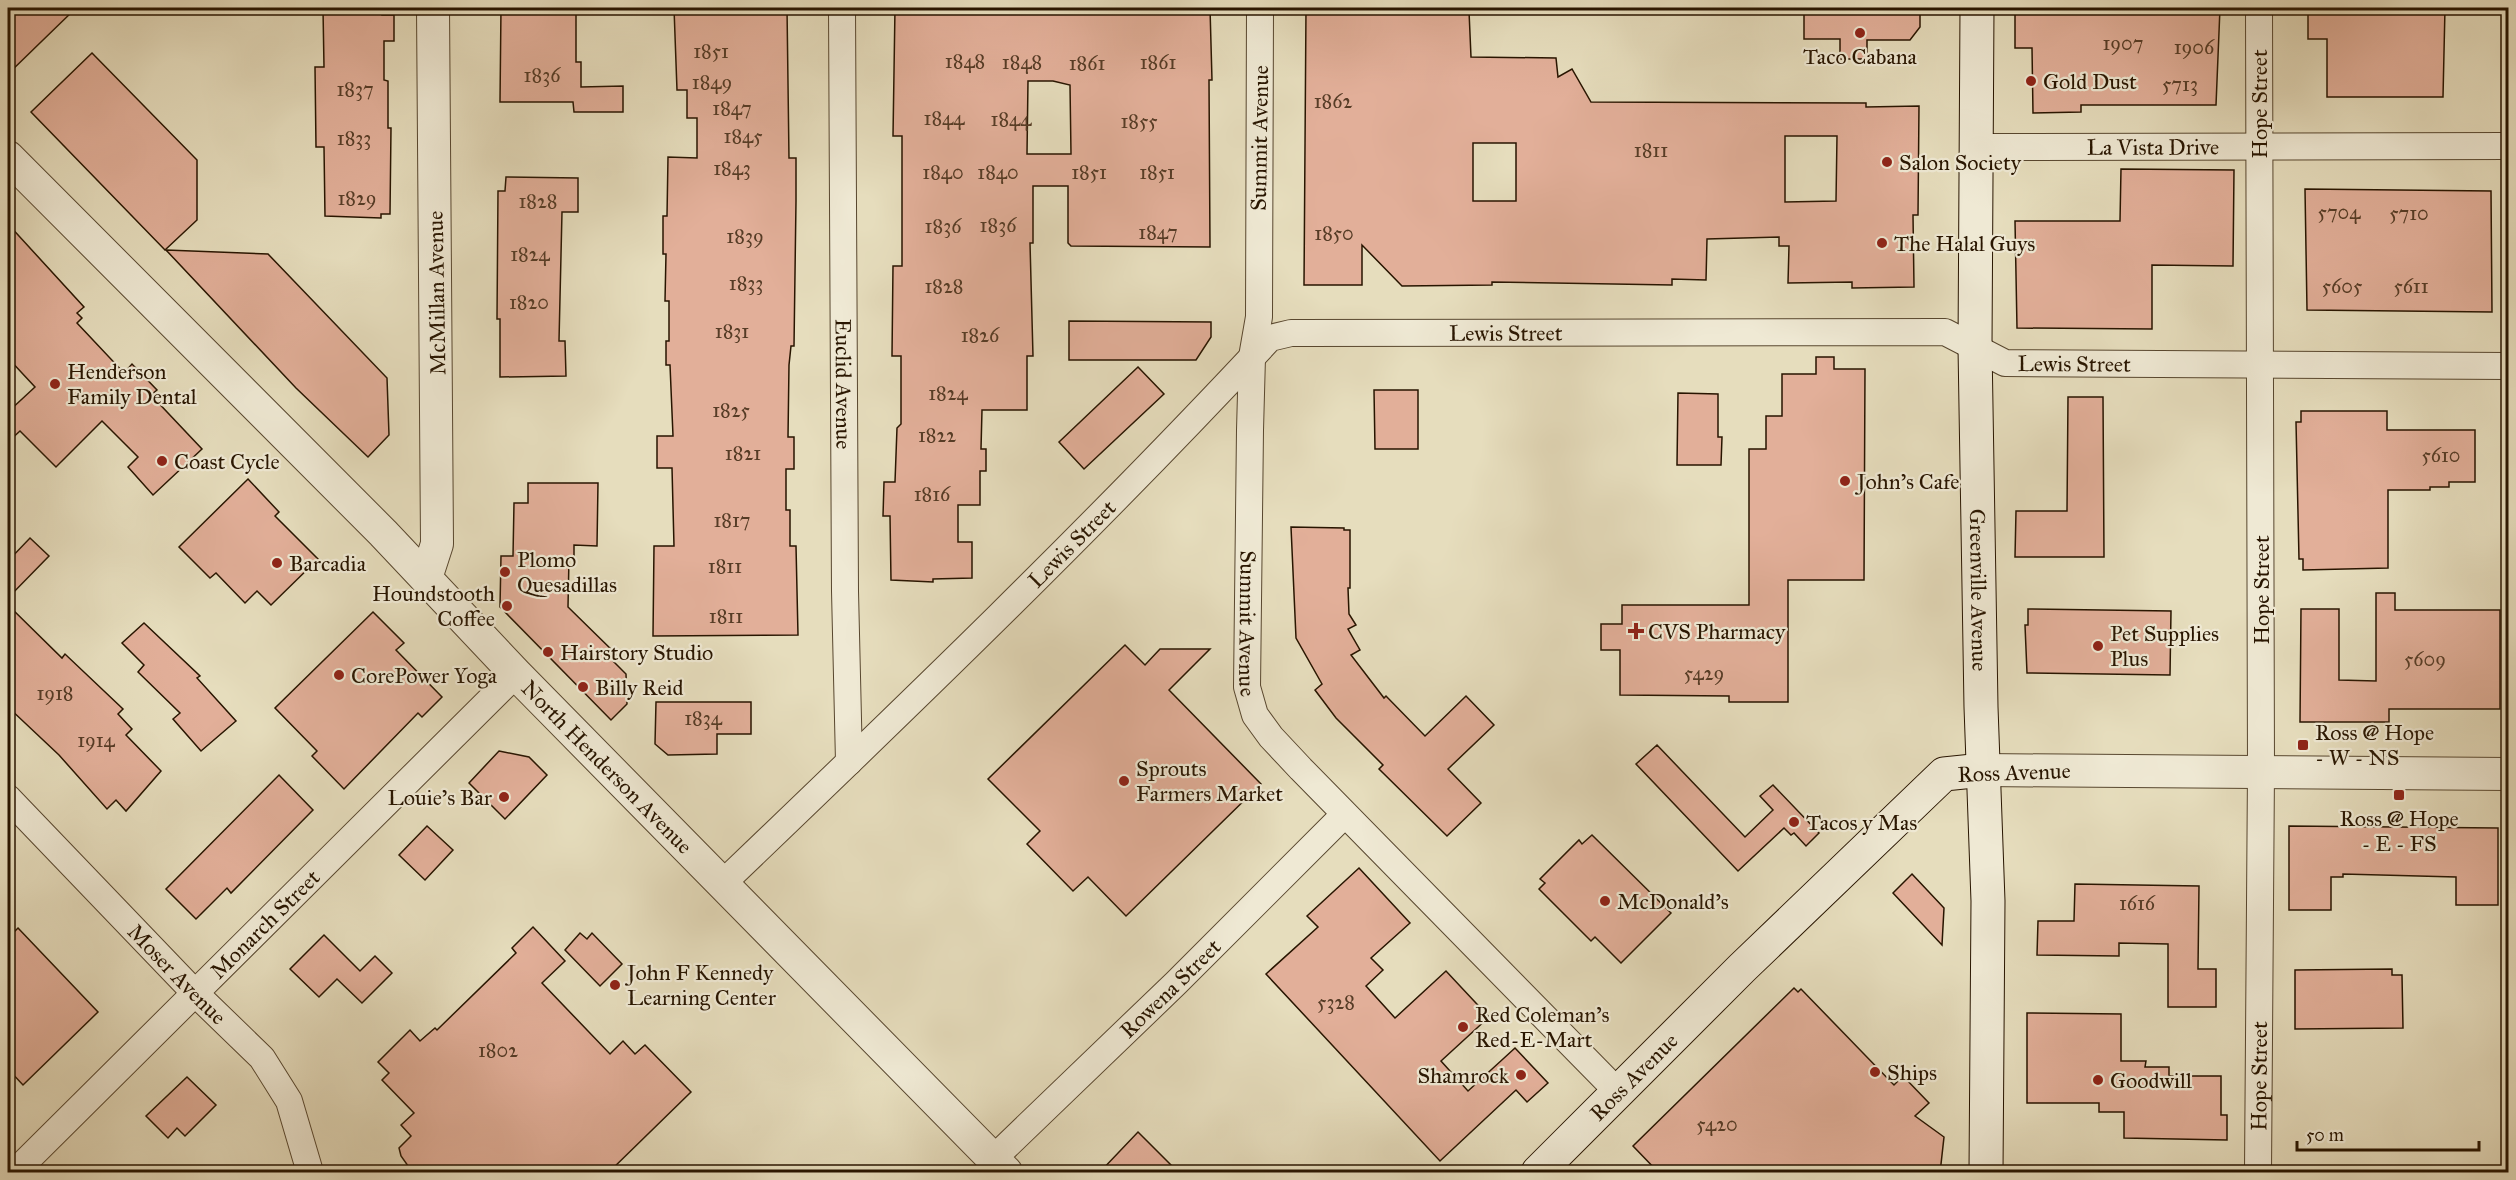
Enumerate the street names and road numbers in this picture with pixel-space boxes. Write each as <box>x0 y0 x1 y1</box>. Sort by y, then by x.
street label: Hope Street <box>2246 49 2273 159</box>
street label: Summit Avenue <box>1245 65 1274 211</box>
street label: La Vista Drive <box>2087 134 2219 161</box>
street label: McMillan Avenue <box>422 211 451 375</box>
street label: Euclid Avenue <box>830 319 857 449</box>
street label: Lewis Street <box>1449 320 1563 347</box>
street label: Lewis Street <box>2017 350 2131 378</box>
street label: Lewis Street <box>1022 494 1122 594</box>
street label: Greenville Avenue <box>1964 508 1993 672</box>
street label: Hope Street <box>2248 535 2275 645</box>
street label: Summit Avenue <box>1233 550 1262 700</box>
street label: North Henderson Avenue <box>516 675 698 860</box>
street label: Ross Avenue <box>1957 757 2071 788</box>
street label: Monarch Street <box>204 864 326 985</box>
street label: Moser Avenue <box>122 918 232 1030</box>
street label: Rowena Street <box>1114 933 1227 1044</box>
street label: Hope Street <box>2245 1021 2273 1131</box>
street label: Ross Avenue <box>1584 1027 1683 1127</box>

